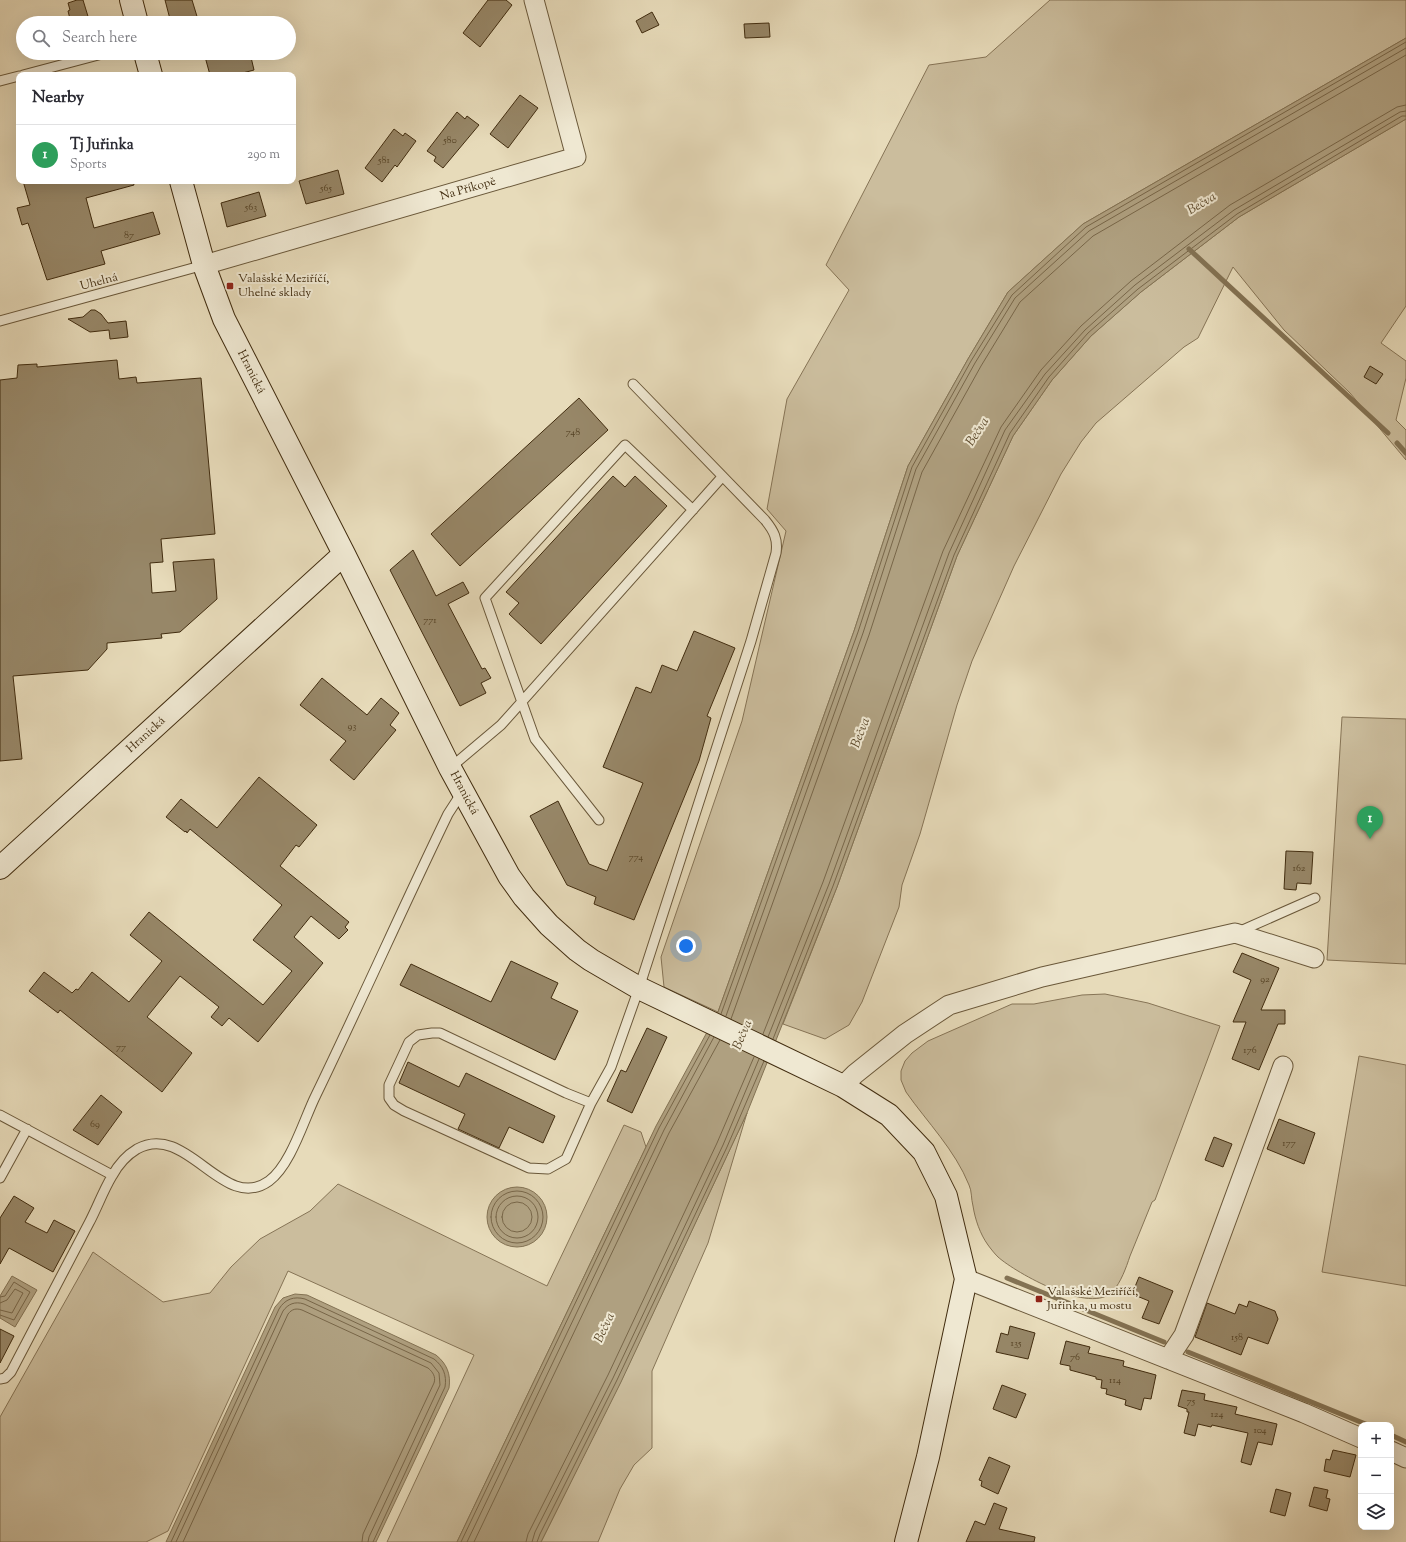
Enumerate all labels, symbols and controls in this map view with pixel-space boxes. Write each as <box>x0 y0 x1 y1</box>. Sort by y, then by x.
search box <box>16 16 296 60</box>
icon: search <box>30 27 52 49</box>
text: Search here <box>62 28 137 49</box>
text: Nearby <box>32 86 84 110</box>
house number: 580 <box>442 133 457 148</box>
text: Tj Juřinka <box>70 135 134 156</box>
text: 1 <box>43 146 47 164</box>
text: 290 m <box>247 146 280 164</box>
house number: 581 <box>377 153 391 168</box>
text: Sports <box>70 156 107 174</box>
street label: Na Příkopě <box>438 172 498 206</box>
house number: 565 <box>319 181 332 196</box>
water label: Bečva <box>1184 188 1220 220</box>
house number: 563 <box>244 200 257 215</box>
house number: 87 <box>124 228 134 243</box>
street label: Uhelná <box>78 268 120 296</box>
place label: Valašské Meziříčí, Uhelné sklady <box>238 270 329 302</box>
marker: Valašské Meziříčí, Uhelné sklady <box>225 281 235 291</box>
street label: Hranická <box>232 347 270 398</box>
water label: Bečva <box>962 414 994 450</box>
house number: 748 <box>566 425 580 440</box>
house number: 771 <box>423 613 437 628</box>
street label: Hranická <box>122 712 170 758</box>
water label: Bečva <box>847 715 875 751</box>
house number: 93 <box>348 719 356 734</box>
street label: Hranická <box>445 768 483 819</box>
pin: 1 <box>1357 806 1383 839</box>
house number: 774 <box>629 850 643 865</box>
house number: 162 <box>1293 861 1306 876</box>
your location <box>676 936 696 956</box>
house number: 92 <box>1260 972 1270 987</box>
water label: Bečva <box>729 1017 757 1053</box>
house number: 77 <box>116 1040 126 1055</box>
house number: 176 <box>1243 1043 1257 1058</box>
house number: 69 <box>90 1117 100 1132</box>
house number: 177 <box>1282 1136 1296 1151</box>
place label: Valašské Meziříčí, Juřinka, u mostu <box>1046 1283 1138 1315</box>
marker: Valašské Meziříčí, Juřinka, u mostu <box>1034 1294 1044 1304</box>
water label: Bečva <box>590 1310 620 1346</box>
house number: 158 <box>1231 1330 1243 1345</box>
house number: 135 <box>1011 1336 1022 1351</box>
house number: 76 <box>1070 1350 1080 1365</box>
house number: 114 <box>1109 1373 1121 1388</box>
house number: 75 <box>1187 1394 1196 1409</box>
house number: 124 <box>1210 1407 1224 1422</box>
map controls <box>1358 1422 1394 1530</box>
button: + <box>1358 1422 1394 1458</box>
house number: 104 <box>1253 1423 1267 1438</box>
button: − <box>1358 1458 1394 1494</box>
button: layers <box>1358 1494 1394 1530</box>

